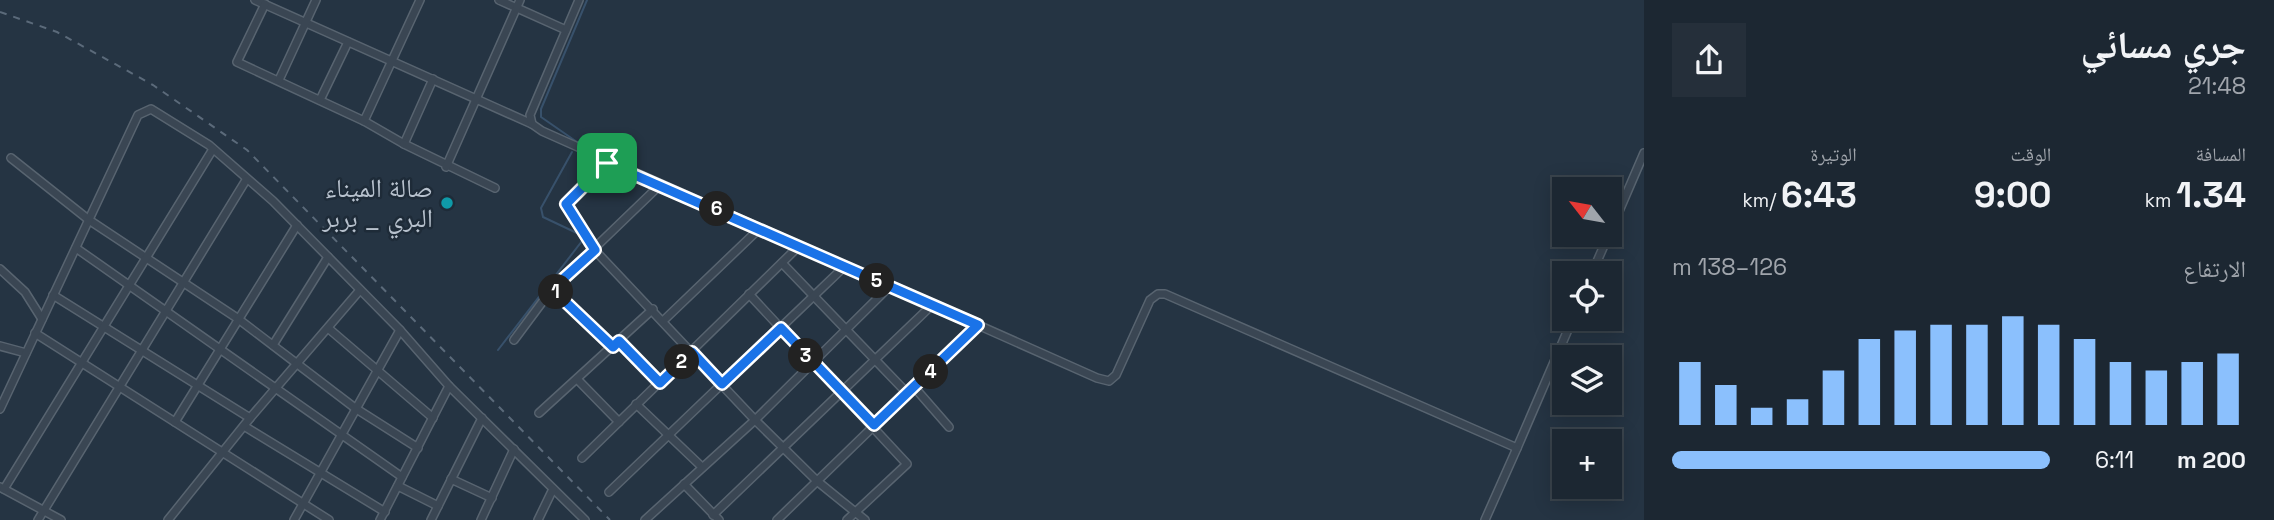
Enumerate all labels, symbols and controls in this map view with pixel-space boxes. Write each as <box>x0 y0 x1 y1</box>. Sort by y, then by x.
text: جري مسائي <box>2080 21 2246 69</box>
button: share <box>1672 23 1746 97</box>
text: 21:48 <box>2188 71 2246 101</box>
pin <box>577 133 637 193</box>
text: الوتيرة <box>1810 142 1857 167</box>
text: الوقت <box>2010 142 2051 167</box>
text: المسافة <box>2196 142 2246 167</box>
icon: arrive <box>588 144 626 182</box>
place label: صالة الميناء البري _ بربر <box>321 171 433 239</box>
text: 6:43 <box>1781 173 1857 217</box>
text: 9:00 <box>1974 173 2051 217</box>
text: 1.34 <box>2176 173 2246 217</box>
north arrow <box>1552 177 1622 247</box>
map controls <box>1552 177 1622 499</box>
text: /km <box>1743 188 1781 213</box>
text: km <box>2145 188 2176 213</box>
pin: 6 <box>700 192 734 227</box>
marker: صالة الميناء البري _ بربر <box>439 195 455 211</box>
text: 6 <box>711 196 722 221</box>
text: 126–138 m <box>1672 252 1787 282</box>
text: الارتفاع <box>2183 254 2246 284</box>
button: locate <box>1552 261 1622 331</box>
pin: 5 <box>860 264 894 298</box>
text: 5 <box>871 268 882 293</box>
pin: 1 <box>538 274 574 310</box>
text: 1 <box>551 279 560 304</box>
pin: 3 <box>788 338 824 374</box>
text: 3 <box>800 343 811 368</box>
pin: 2 <box>664 344 700 380</box>
button: layers <box>1552 345 1622 415</box>
text: 2 <box>676 349 687 374</box>
pin: 4 <box>914 354 948 390</box>
text: 4 <box>924 359 937 384</box>
button: + <box>1552 429 1622 499</box>
text: 6:11 <box>2095 445 2134 475</box>
text: 200 m <box>2177 445 2246 475</box>

